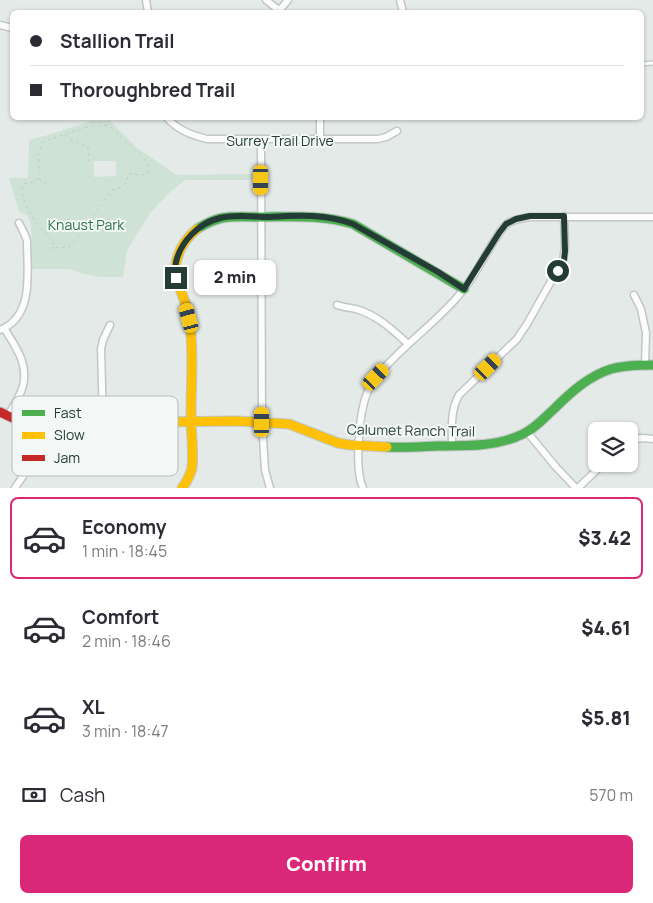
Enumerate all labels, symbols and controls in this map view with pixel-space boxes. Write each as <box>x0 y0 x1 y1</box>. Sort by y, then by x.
text: Stallion Trail <box>60 28 175 54</box>
text: Thoroughbred Trail <box>60 77 235 103</box>
street label: Surrey Trail Drive <box>226 131 334 150</box>
car <box>253 165 268 195</box>
park label: Knaust Park <box>48 215 125 234</box>
callout: 2 min <box>194 260 276 296</box>
route start <box>547 260 569 282</box>
text: 2 min <box>214 266 256 288</box>
route end <box>165 267 187 289</box>
car <box>177 302 200 334</box>
car <box>472 351 503 383</box>
car <box>360 361 391 393</box>
legend <box>12 396 178 476</box>
text: Fast <box>54 403 82 422</box>
car <box>254 407 269 437</box>
street label: Calumet Ranch Trail <box>347 419 475 441</box>
map controls <box>588 422 638 472</box>
button: layers <box>588 422 638 472</box>
text: Slow <box>54 425 85 444</box>
text: Jam <box>54 448 80 467</box>
text: Economy <box>82 514 166 540</box>
icon: car <box>22 516 67 561</box>
text: $3.42 <box>578 525 631 551</box>
text: 1 min · 18:45 <box>82 540 167 562</box>
text: Comfort <box>82 604 159 630</box>
icon: car <box>22 606 67 651</box>
text: $4.61 <box>581 615 631 641</box>
text: 2 min · 18:46 <box>82 630 171 652</box>
text: XL <box>82 694 105 720</box>
icon: car <box>22 696 67 741</box>
text: $5.81 <box>581 705 631 731</box>
text: 3 min · 18:47 <box>82 720 169 742</box>
icon: cash <box>20 781 48 809</box>
text: Cash <box>60 782 105 808</box>
text: 570 m <box>589 784 633 806</box>
button: Confirm <box>20 835 633 893</box>

